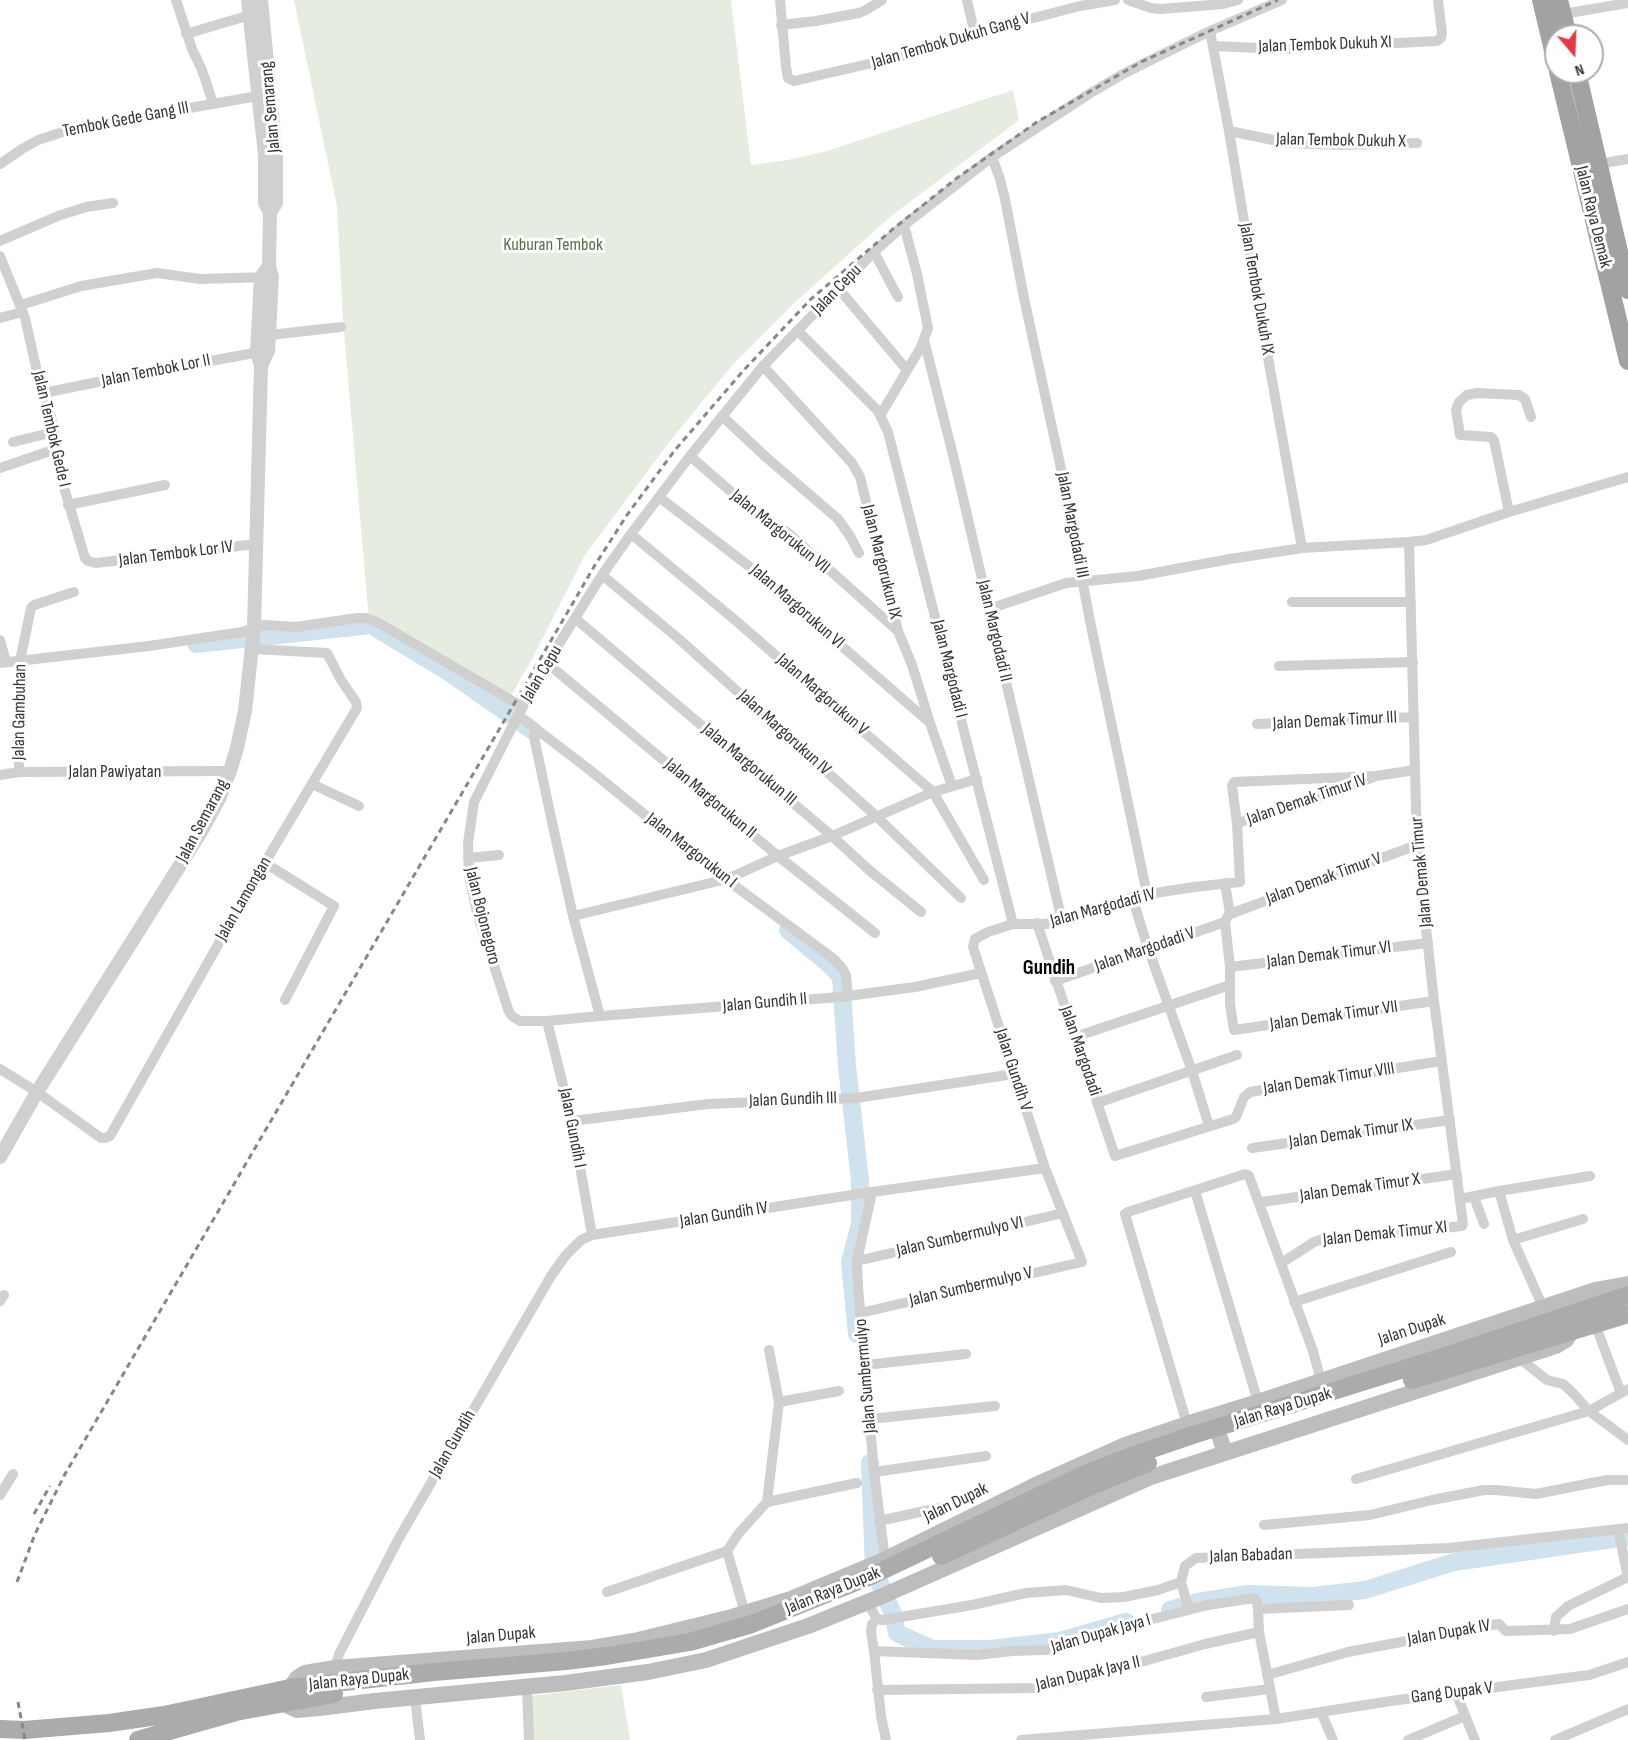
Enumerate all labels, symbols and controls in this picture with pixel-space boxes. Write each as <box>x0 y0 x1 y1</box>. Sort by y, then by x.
street label: Jalan Tembok Dukuh Gang V <box>869 8 1033 74</box>
north arrow <box>1544 24 1604 84</box>
street label: Jalan Tembok Dukuh XI <box>1258 32 1392 58</box>
text: N <box>1572 59 1587 80</box>
street label: Jalan Semarang <box>256 60 286 154</box>
street label: Tembok Gede Gang III <box>61 97 191 143</box>
street label: Jalan Tembok Dukuh X <box>1276 129 1406 153</box>
street label: Jalan Raya Demak <box>1570 164 1616 270</box>
street label: Jalan Tembok Dukuh IX <box>1234 221 1278 357</box>
park label: Kuburan Tembok <box>503 234 603 256</box>
street label: Jalan Cepu <box>808 260 866 320</box>
street label: Jalan Tembok Lor II <box>100 350 212 392</box>
street label: Jalan Tembok Gede I <box>27 369 75 489</box>
street label: Jalan Margodadi III <box>1051 470 1093 580</box>
street label: Jalan Margorukun VII <box>726 485 834 579</box>
street label: Jalan Margorukun IX <box>856 503 906 621</box>
street label: Jalan Tembok Lor IV <box>118 536 234 572</box>
street label: Jalan Margorukun VI <box>745 560 849 654</box>
street label: Jalan Margodadi II <box>972 578 1016 684</box>
street label: Jalan Margodadi I <box>926 618 972 720</box>
street label: Jalan Cepu <box>517 642 567 706</box>
street label: Jalan Margorukun V <box>772 649 872 741</box>
street label: Jalan Gambuhan <box>8 664 32 760</box>
street label: Jalan Margorukun IV <box>733 686 835 780</box>
street label: Jalan Demak Timur III <box>1272 707 1398 735</box>
street label: Jalan Margorukun III <box>697 719 801 811</box>
street label: Jalan Margorukun II <box>660 754 760 844</box>
street label: Jalan Pawiyatan <box>69 761 161 783</box>
street label: Jalan Demak Timur IV <box>1244 769 1370 831</box>
street label: Jalan Semarang <box>172 775 234 867</box>
street label: Jalan Margorukun I <box>641 809 741 893</box>
street label: Jalan Demak Timur <box>1406 816 1438 928</box>
street label: Jalan Demak Timur V <box>1263 848 1385 910</box>
street label: Jalan Lamongan <box>211 853 277 945</box>
street label: Jalan Bojonegoro <box>459 865 505 967</box>
street label: Jalan Margodadi IV <box>1048 884 1158 932</box>
street label: Jalan Margodadi V <box>1092 923 1198 977</box>
street label: Jalan Demak Timur VI <box>1266 937 1392 973</box>
district label: Gundih <box>1023 956 1075 982</box>
street label: Jalan Gundih II <box>722 989 808 1017</box>
street label: Jalan Demak Timur VII <box>1269 996 1399 1036</box>
street label: Jalan Margodadi <box>1055 1003 1105 1099</box>
street label: Jalan Gundih V <box>990 1026 1036 1114</box>
street label: Jalan Demak Timur VIII <box>1262 1058 1396 1100</box>
street label: Jalan Gundih I <box>554 1086 590 1170</box>
street label: Jalan Gundih III <box>749 1088 837 1112</box>
street label: Jalan Demak Timur IX <box>1288 1115 1414 1153</box>
street label: Jalan Demak Timur X <box>1299 1169 1421 1207</box>
street label: Jalan Gundih IV <box>678 1197 770 1233</box>
street label: Jalan Sumbermulyo VI <box>895 1212 1025 1262</box>
street label: Jalan Demak Timur XI <box>1322 1217 1448 1251</box>
street label: Jalan Sumbermulyo V <box>907 1262 1035 1312</box>
street label: Jalan Dupak <box>1376 1309 1448 1351</box>
street label: Jalan Sumbermulyo <box>850 1318 882 1434</box>
street label: Jalan Raya Dupak <box>1232 1383 1334 1433</box>
street label: Jalan Gundih <box>425 1406 481 1482</box>
street label: Jalan Dupak <box>920 1478 992 1528</box>
street label: Jalan Babadan <box>1209 1544 1293 1568</box>
street label: Jalan Raya Dupak <box>782 1562 884 1620</box>
street label: Jalan Dupak Jaya I <box>1049 1609 1153 1659</box>
street label: Jalan Dupak IV <box>1406 1615 1492 1651</box>
street label: Jalan Dupak <box>466 1622 536 1650</box>
street label: Jalan Dupak Jaya II <box>1034 1652 1142 1696</box>
street label: Jalan Raya Dupak <box>308 1664 410 1696</box>
street label: Gang Dupak V <box>1410 1677 1494 1709</box>

